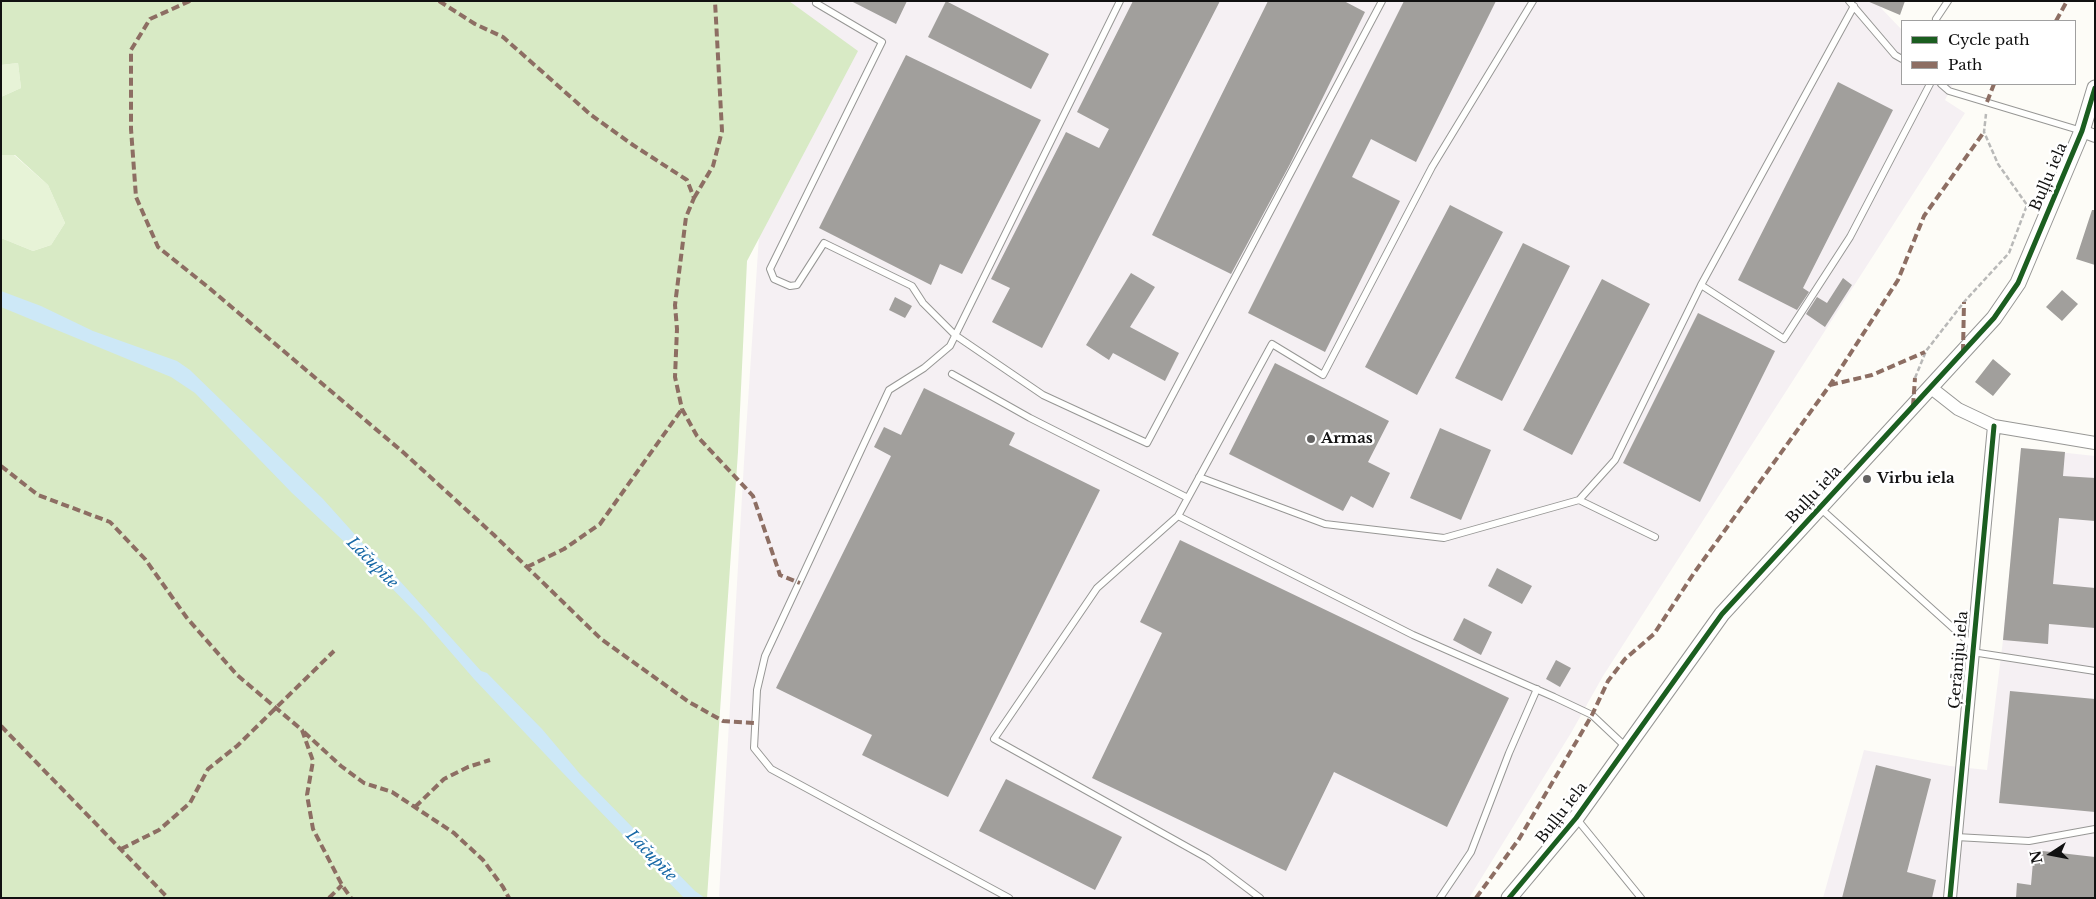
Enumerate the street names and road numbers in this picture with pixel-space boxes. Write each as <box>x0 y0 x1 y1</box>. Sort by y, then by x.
street label: Buļļu iela <box>2027 140 2071 214</box>
street label: Buļļu iela <box>1783 462 1845 528</box>
street label: Ģerāniju iela <box>1946 610 1972 710</box>
street label: Buļļu iela <box>1533 779 1591 847</box>

